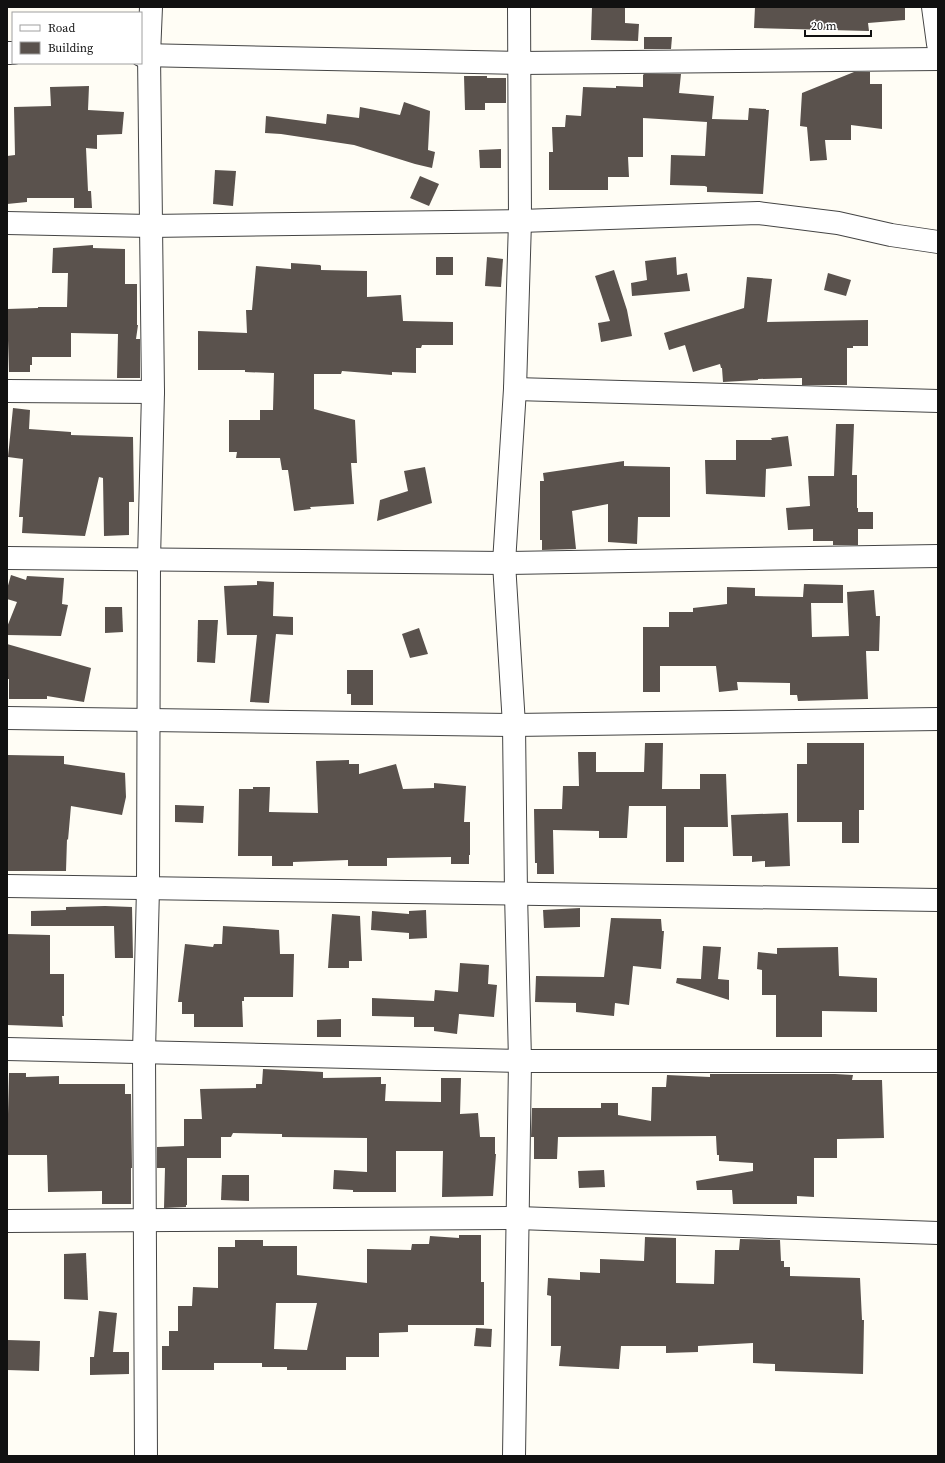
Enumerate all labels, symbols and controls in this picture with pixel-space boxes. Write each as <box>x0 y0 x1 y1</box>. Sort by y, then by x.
legend <box>12 12 142 64</box>
scale bar <box>805 12 871 38</box>
text: 20 m <box>811 18 837 34</box>
text: Road <box>48 20 75 36</box>
text: Building <box>48 40 93 56</box>

